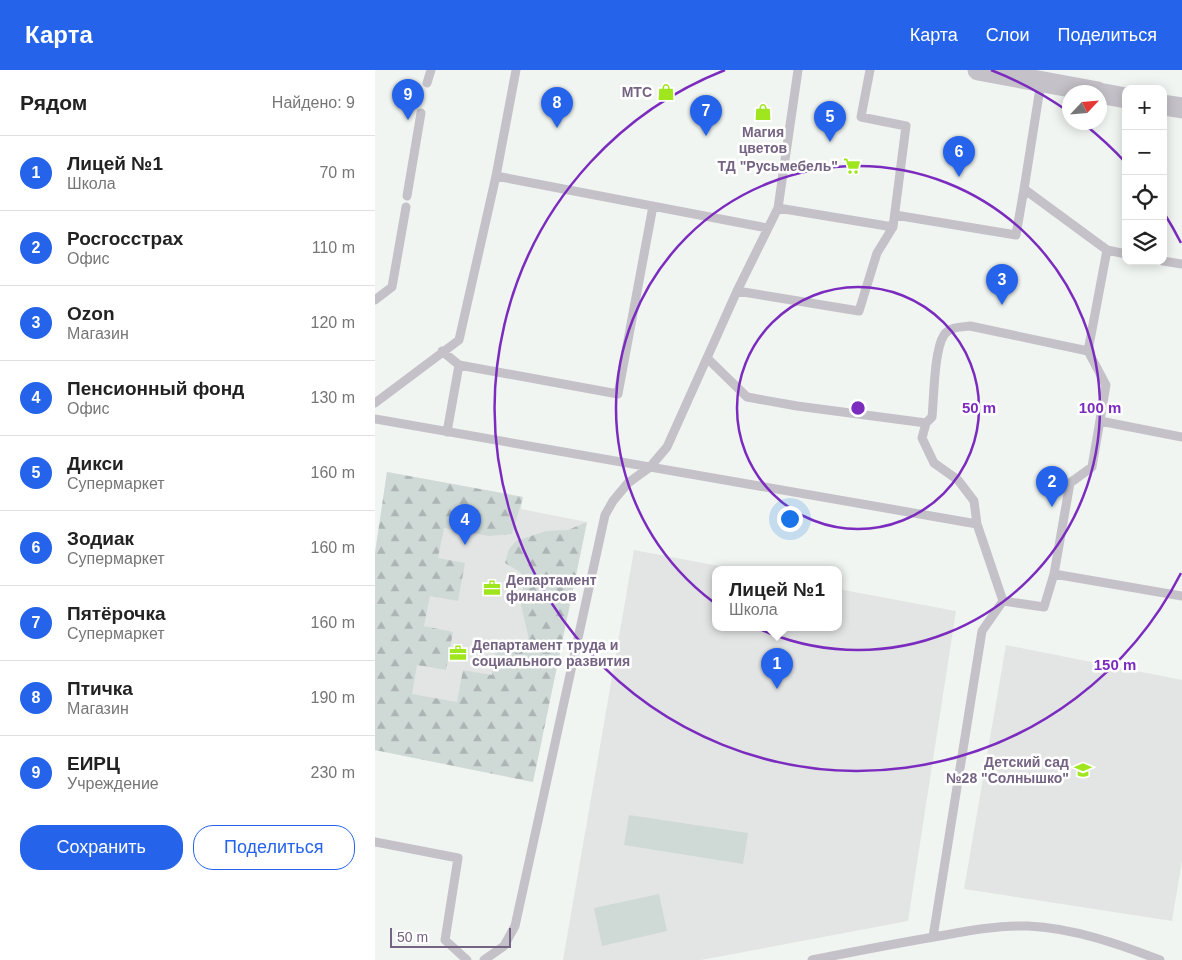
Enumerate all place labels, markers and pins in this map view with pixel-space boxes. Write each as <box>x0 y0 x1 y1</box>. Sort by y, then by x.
pin: 9 <box>392 79 424 120</box>
shop icon: МТС <box>656 82 676 102</box>
place label: МТС <box>622 84 652 100</box>
pin: 8 <box>541 87 573 128</box>
pin: 7 <box>690 95 722 136</box>
pin: 5 <box>814 101 846 142</box>
shop icon: Магия цветов <box>753 102 773 122</box>
place label: Магия цветов <box>739 124 788 156</box>
pin: 6 <box>943 136 975 177</box>
supermarket icon: ТД "Русьмебель" <box>842 156 862 176</box>
place label: ТД "Русьмебель" <box>718 158 838 174</box>
pin: 3 <box>986 264 1018 305</box>
centre of rings <box>849 399 867 417</box>
pin: 2 <box>1036 466 1068 507</box>
pin: 4 <box>449 504 481 545</box>
place label: Департамент финансов <box>506 572 597 604</box>
office icon: Департамент финансов <box>482 578 502 598</box>
place label: Департамент труда и социального развития <box>472 637 630 669</box>
office icon: Департамент труда и социального развития <box>448 643 468 663</box>
pin: 1 <box>761 648 793 689</box>
place label: Детский сад №28 "Солнышко" <box>946 754 1069 786</box>
school or university icon: Детский сад №28 "Солнышко" <box>1073 760 1093 780</box>

